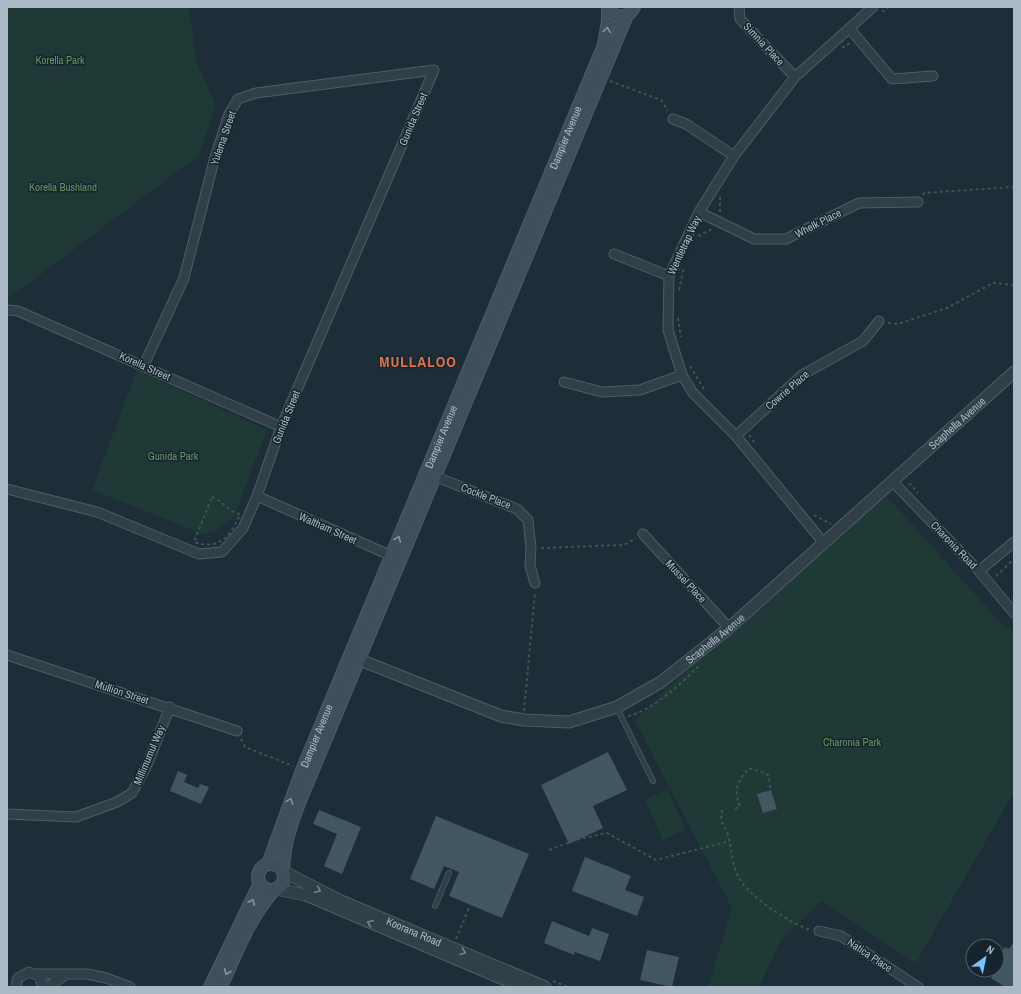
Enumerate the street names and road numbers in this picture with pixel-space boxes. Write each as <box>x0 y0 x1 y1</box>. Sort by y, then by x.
street label: Simnia Place <box>741 20 787 68</box>
street label: Gunida Street <box>396 90 431 148</box>
street label: Dampier Avenue <box>546 104 585 171</box>
street label: Yulema Street <box>207 108 239 167</box>
street label: Whelk Place <box>792 205 844 241</box>
street label: Wentletrap Way <box>664 213 704 277</box>
street label: Korella Street <box>117 348 173 384</box>
street label: Cowrie Place <box>762 367 812 413</box>
street label: Gunida Street <box>269 388 303 446</box>
street label: Scaphella Avenue <box>925 394 989 453</box>
street label: Dampier Avenue <box>422 403 460 470</box>
street label: Cockle Place <box>459 480 513 512</box>
street label: Waltham Street <box>297 509 360 547</box>
street label: Charonia Road <box>928 518 980 572</box>
street label: Mussel Place <box>663 557 709 605</box>
street label: Scaphella Avenue <box>683 610 747 667</box>
street label: Mullion Street <box>93 677 151 707</box>
street label: Dampier Avenue <box>297 702 336 770</box>
street label: Millimumul Way <box>130 722 168 787</box>
street label: Koorana Road <box>384 914 443 949</box>
street label: Natica Place <box>845 935 895 975</box>

